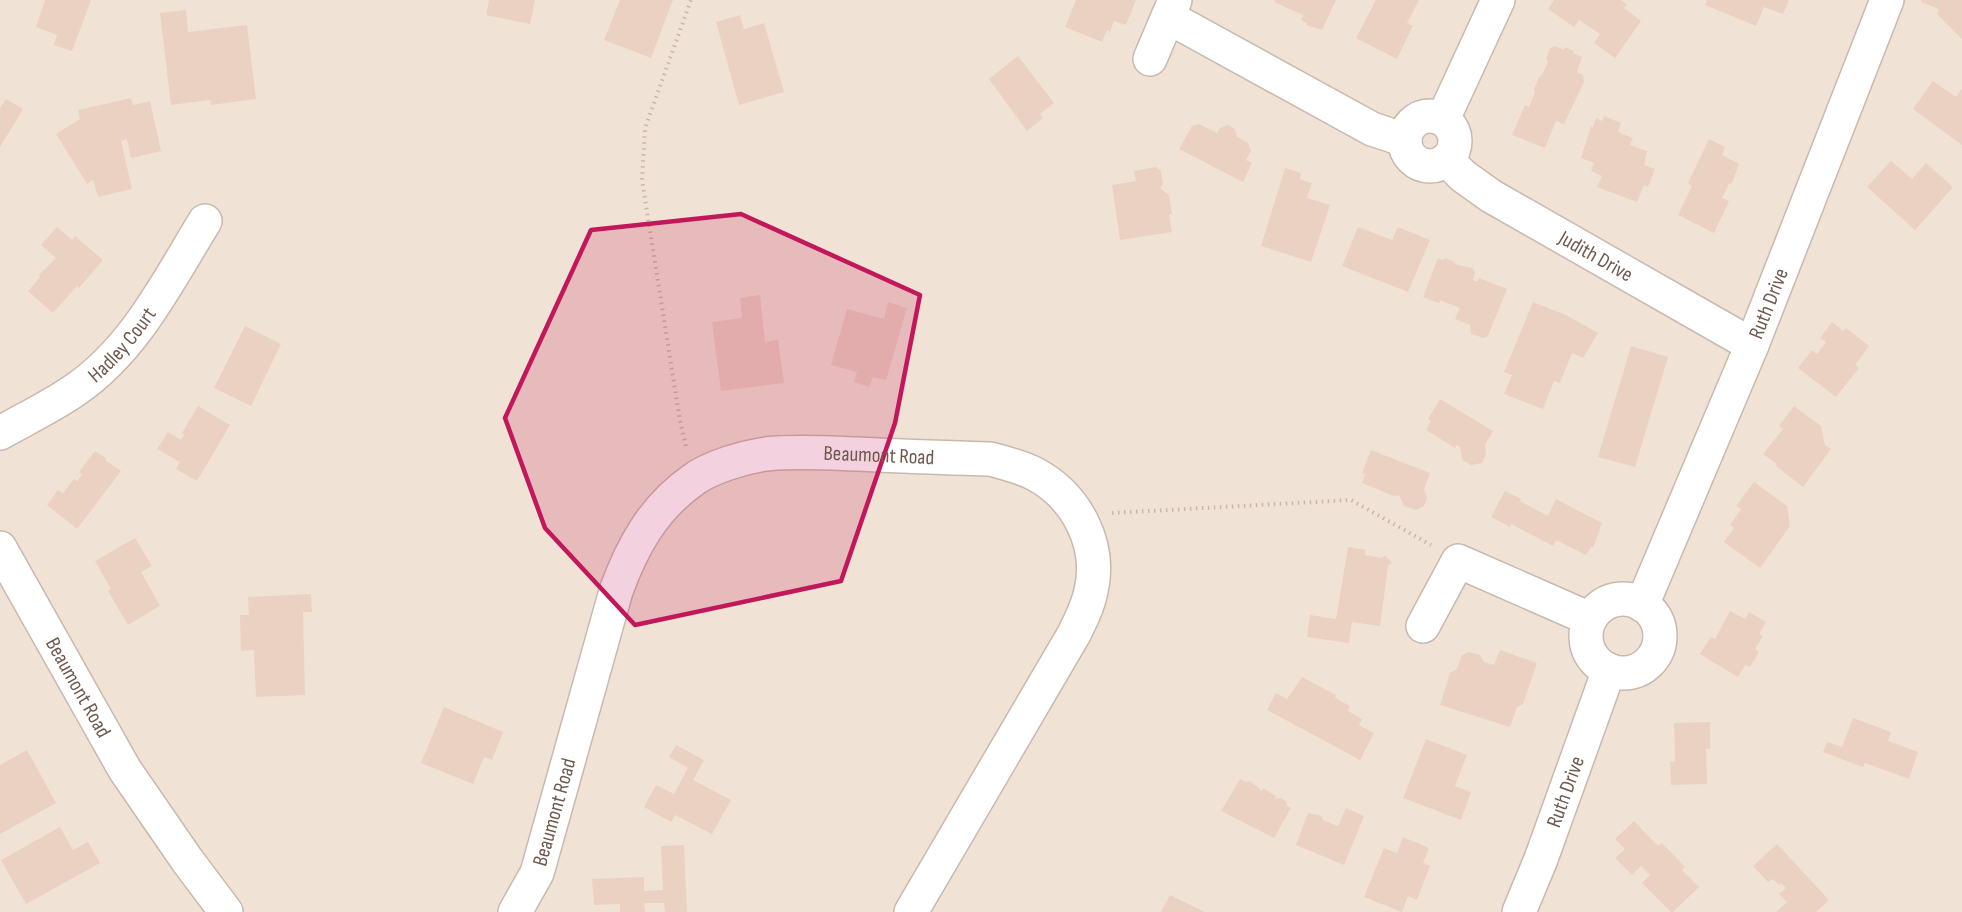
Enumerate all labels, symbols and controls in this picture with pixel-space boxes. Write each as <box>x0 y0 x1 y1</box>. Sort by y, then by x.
street label: Judith Drive <box>1553 225 1637 287</box>
street label: Ruth Drive <box>1744 265 1794 343</box>
street label: Hadley Court <box>83 303 161 388</box>
street label: Beaumont Road <box>823 441 935 470</box>
street label: Beaumont Road <box>40 633 116 742</box>
street label: Ruth Drive <box>1541 753 1590 831</box>
street label: Beaumont Road <box>528 756 582 869</box>

